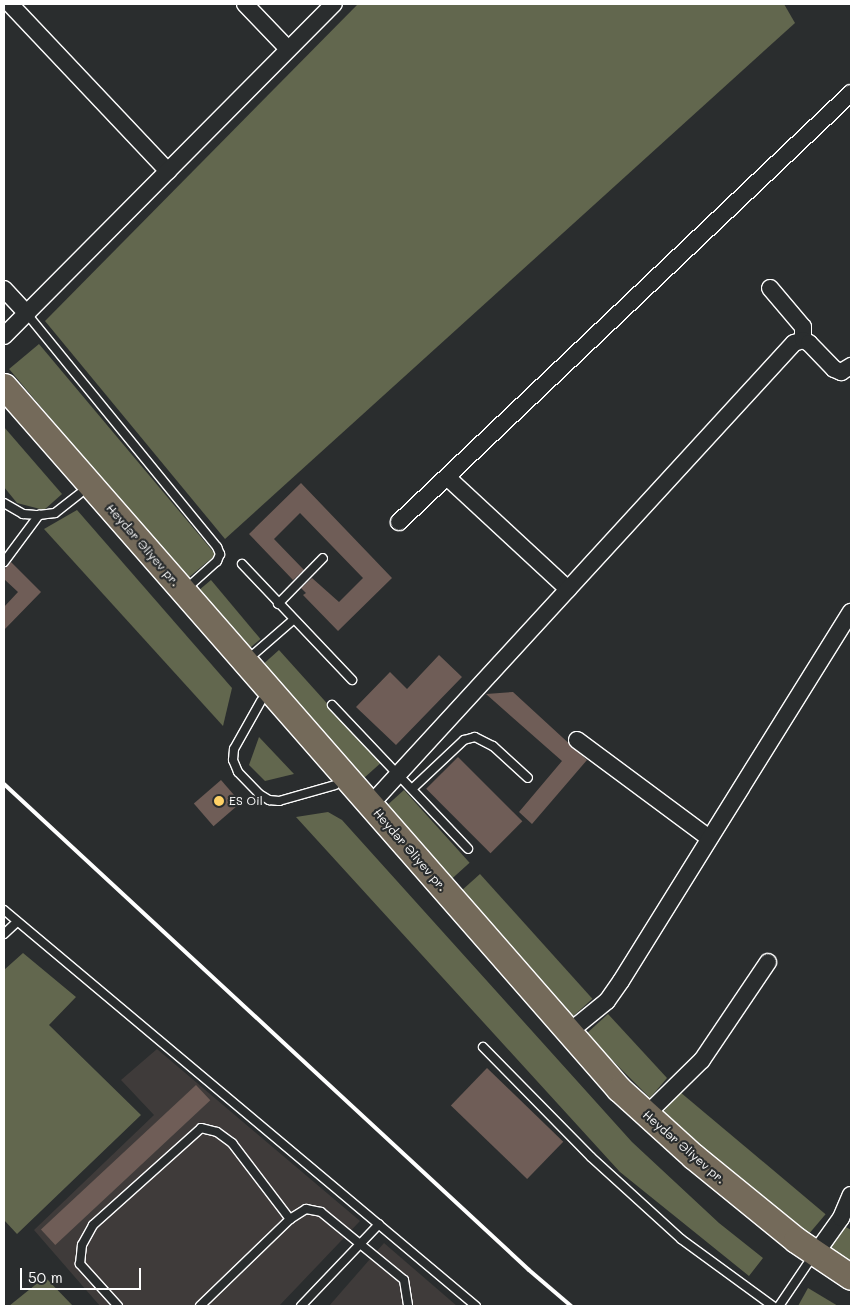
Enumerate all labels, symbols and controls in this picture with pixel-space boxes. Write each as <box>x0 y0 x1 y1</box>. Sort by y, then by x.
street label: Heydər Əliyev pr. <box>103 501 183 589</box>
place label: ES Oil <box>229 794 263 808</box>
marker: ES Oil <box>213 795 225 807</box>
street label: Heydər Əliyev pr. <box>370 806 450 894</box>
street label: Heydər Əliyev pr. <box>640 1107 728 1187</box>
scale bar <box>22 1258 144 1290</box>
text: 50 m <box>28 1267 63 1287</box>

